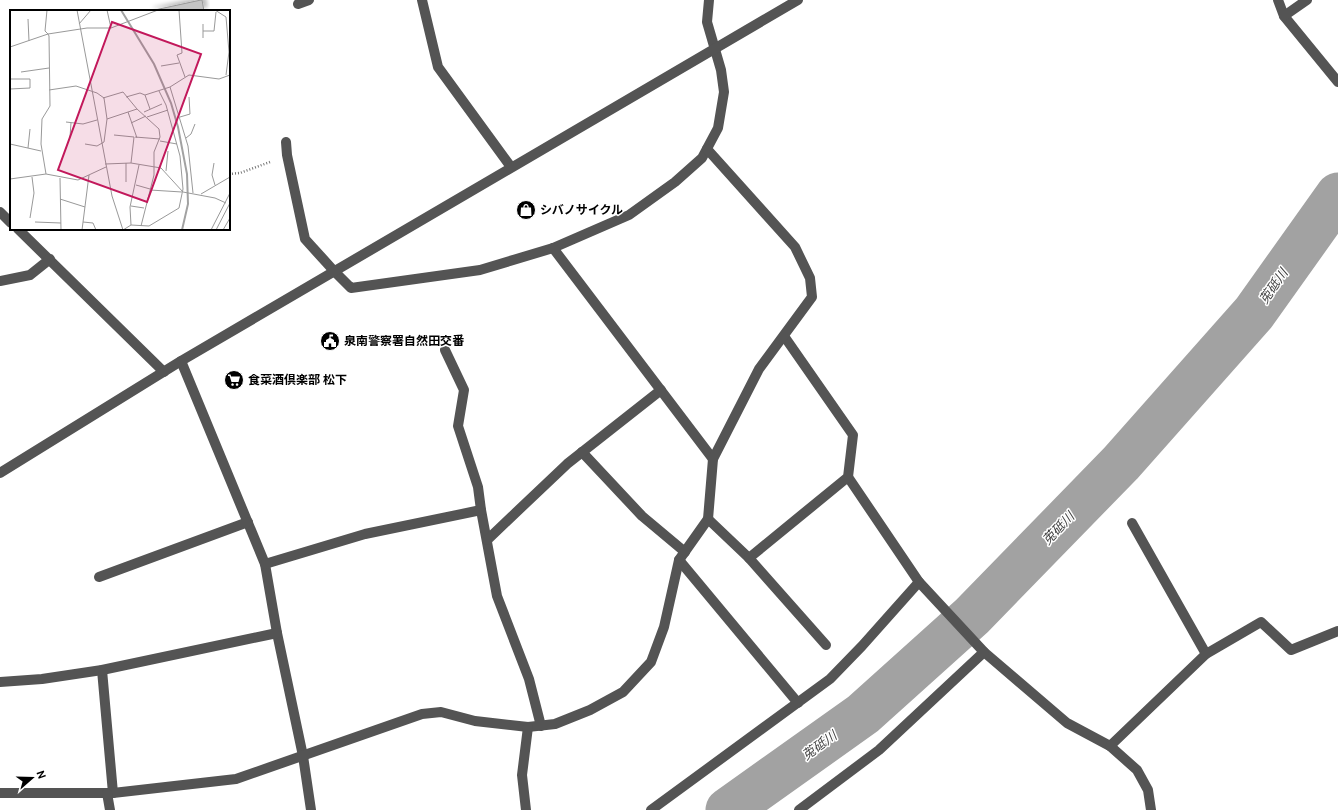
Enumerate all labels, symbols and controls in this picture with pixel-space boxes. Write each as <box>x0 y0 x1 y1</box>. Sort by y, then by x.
inset map <box>10 10 230 230</box>
shop icon: シバノサイクル <box>515 199 537 221</box>
place label: シバノサイクル <box>540 203 623 219</box>
water label: 莵砥川 <box>1257 265 1294 308</box>
public building icon: 泉南警察署自然田交番 <box>319 330 341 352</box>
place label: 泉南警察署自然田交番 <box>344 334 465 350</box>
supermarket icon: 食菜酒倶楽部 松下 <box>223 369 245 391</box>
place label: 食菜酒倶楽部 松下 <box>248 373 347 389</box>
water label: 莵砥川 <box>1040 508 1080 549</box>
water label: 莵砥川 <box>800 728 842 765</box>
north arrow <box>12 758 52 798</box>
text: N <box>33 769 48 781</box>

